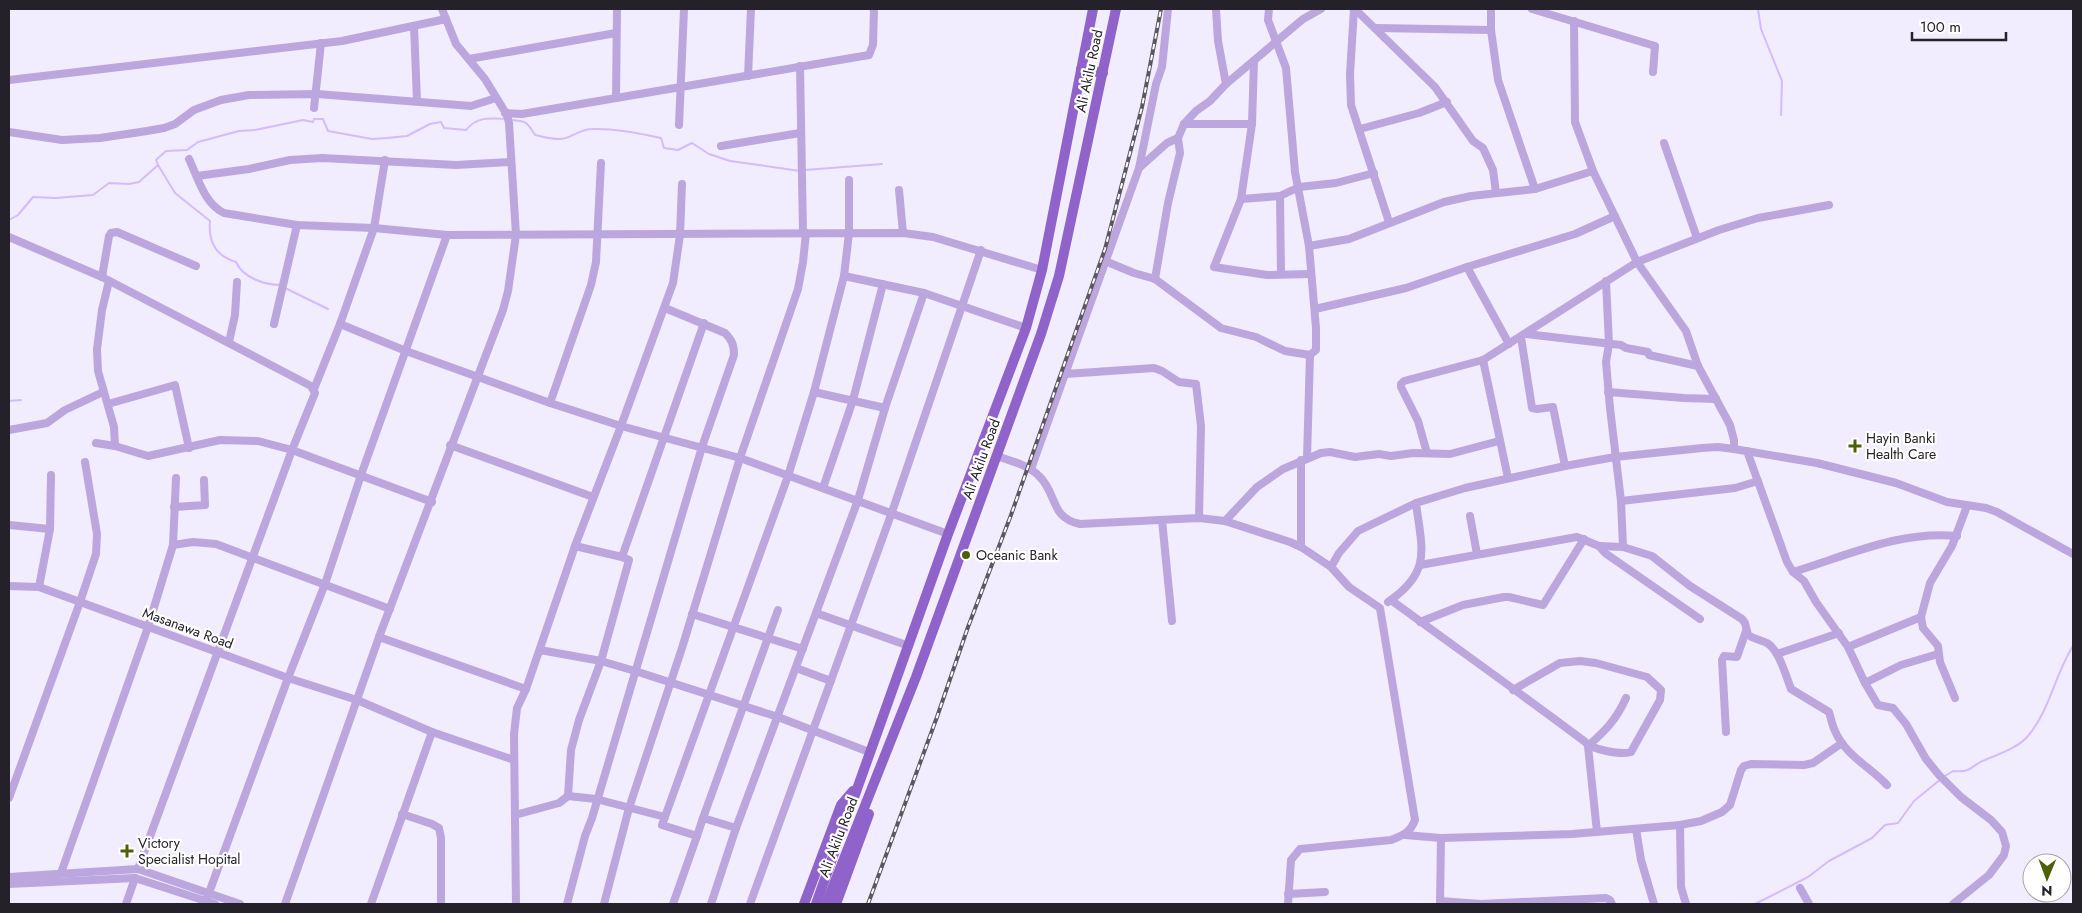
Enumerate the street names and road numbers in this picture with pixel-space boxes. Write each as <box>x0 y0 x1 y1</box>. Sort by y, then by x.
street label: Ali Akilu Road <box>1070 28 1108 114</box>
street label: Ali Akilu Road <box>957 416 1005 502</box>
street label: Masanawa Road <box>140 602 236 654</box>
street label: Ali Akilu Road <box>814 794 862 880</box>

